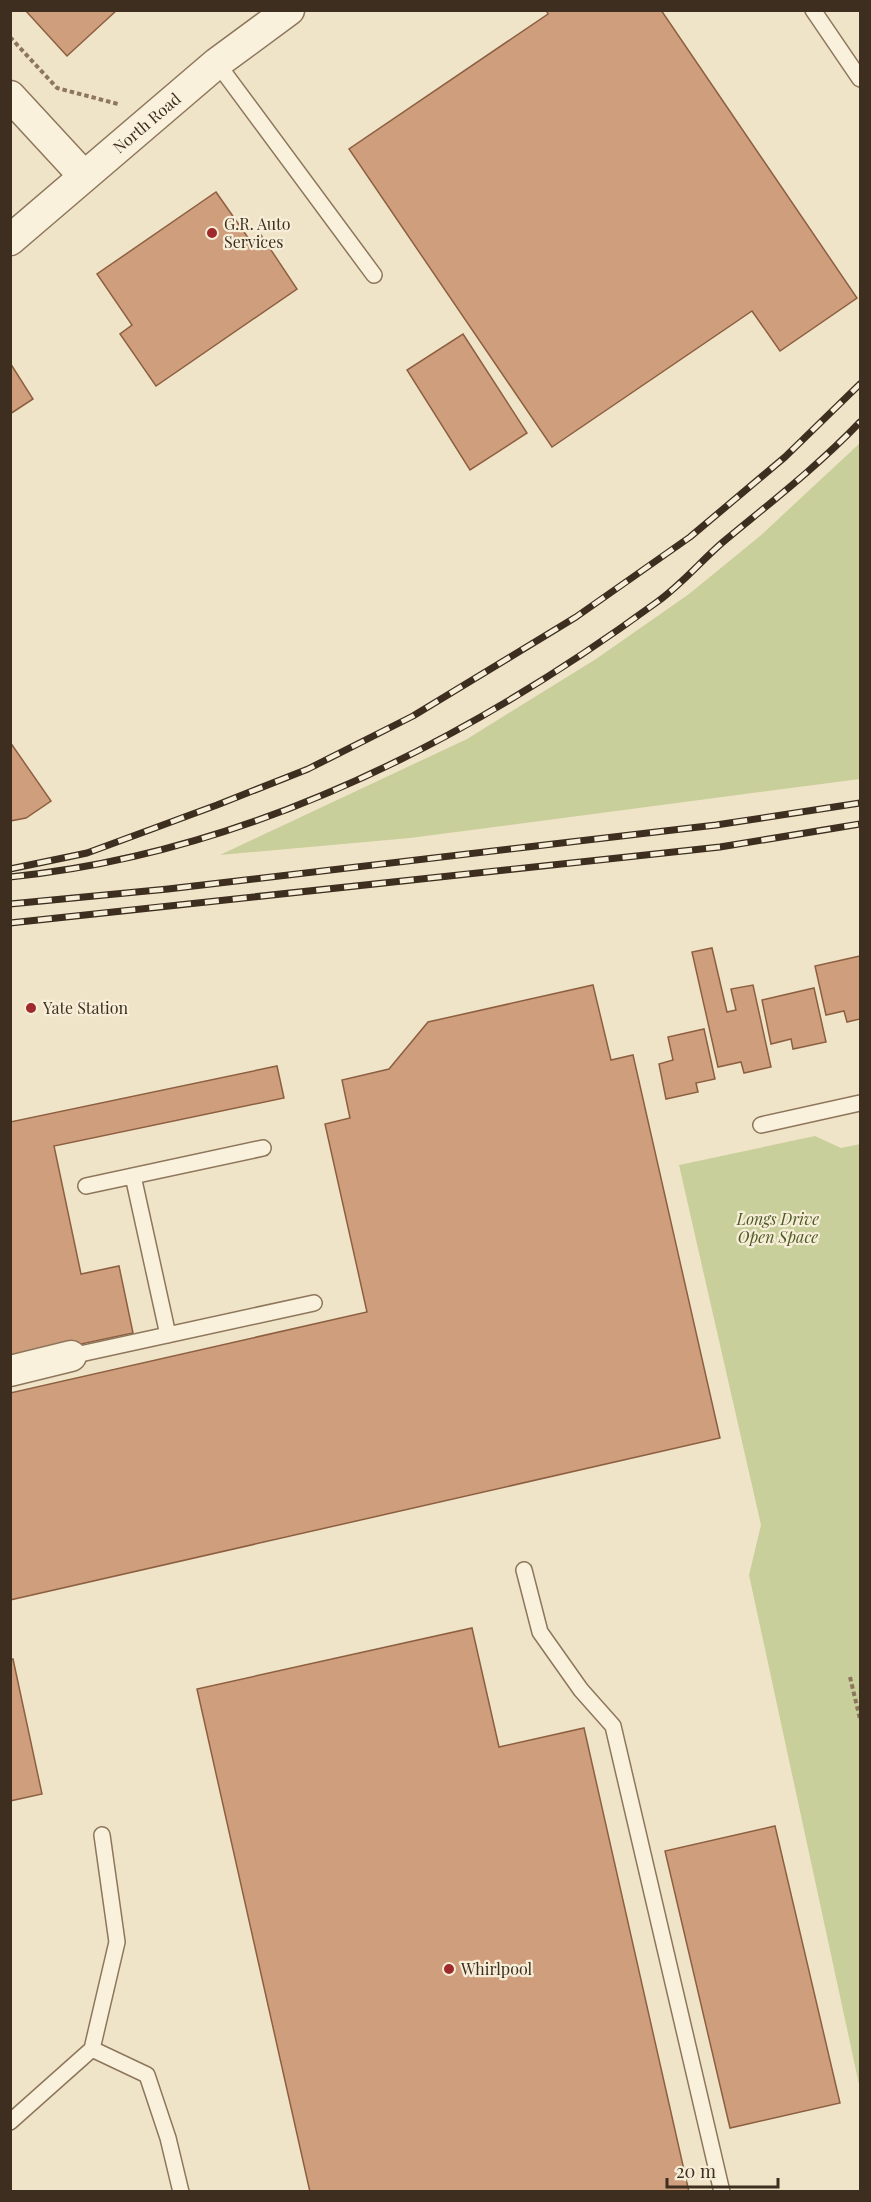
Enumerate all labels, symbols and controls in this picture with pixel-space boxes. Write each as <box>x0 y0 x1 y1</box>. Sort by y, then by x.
street label: North Road <box>108 88 185 157</box>
place label: G.R. Auto Services <box>224 213 291 252</box>
marker: G.R. Auto Services <box>205 226 219 240</box>
place label: Yate Station <box>42 997 129 1018</box>
marker: Yate Station <box>24 1001 38 1015</box>
park label: Longs Drive Open Space <box>736 1208 819 1247</box>
place label: Whirlpool <box>460 1958 533 1979</box>
marker: Whirlpool <box>442 1962 456 1976</box>
scale bar <box>667 2151 778 2189</box>
text: 20 m <box>676 2159 716 2183</box>

